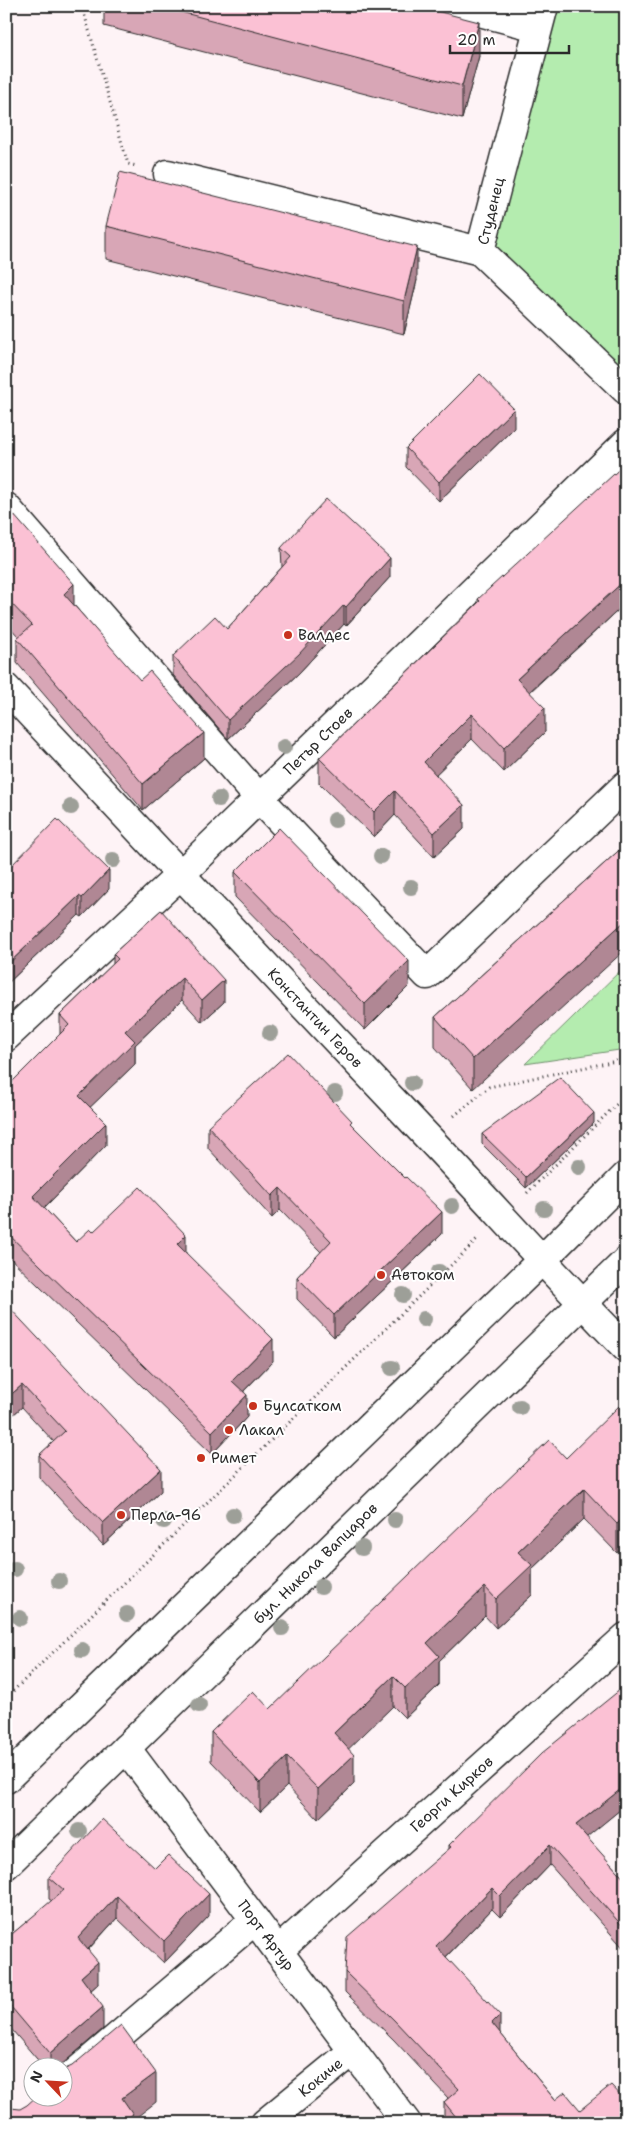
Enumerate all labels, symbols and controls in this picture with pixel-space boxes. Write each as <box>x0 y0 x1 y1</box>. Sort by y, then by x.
scale bar <box>450 22 568 54</box>
text: 20 m <box>457 30 496 50</box>
street label: Студенец <box>473 175 509 247</box>
place label: Валдес <box>298 625 350 645</box>
marker: Валдес <box>282 629 294 641</box>
street label: Петър Стоев <box>279 703 357 779</box>
street label: Константин Геров <box>263 964 367 1072</box>
place label: Автоком <box>391 1265 455 1285</box>
marker: Автоком <box>375 1269 387 1281</box>
place label: Булсатком <box>263 1396 342 1416</box>
marker: Булсатком <box>247 1400 259 1412</box>
place label: Лакал <box>239 1420 284 1440</box>
marker: Лакал <box>223 1424 235 1436</box>
place label: Римет <box>211 1448 257 1468</box>
marker: Римет <box>195 1452 207 1464</box>
street label: бул. Никола Вапцаров <box>249 1498 382 1629</box>
place label: Перла-96 <box>131 1505 201 1525</box>
marker: Перла-96 <box>115 1509 127 1521</box>
street label: Георги Кирков <box>406 1752 497 1837</box>
street label: Порт Артур <box>233 1896 299 1975</box>
street label: Кокиче <box>294 2053 347 2102</box>
north arrow <box>22 2056 72 2106</box>
text: N <box>26 2068 47 2085</box>

